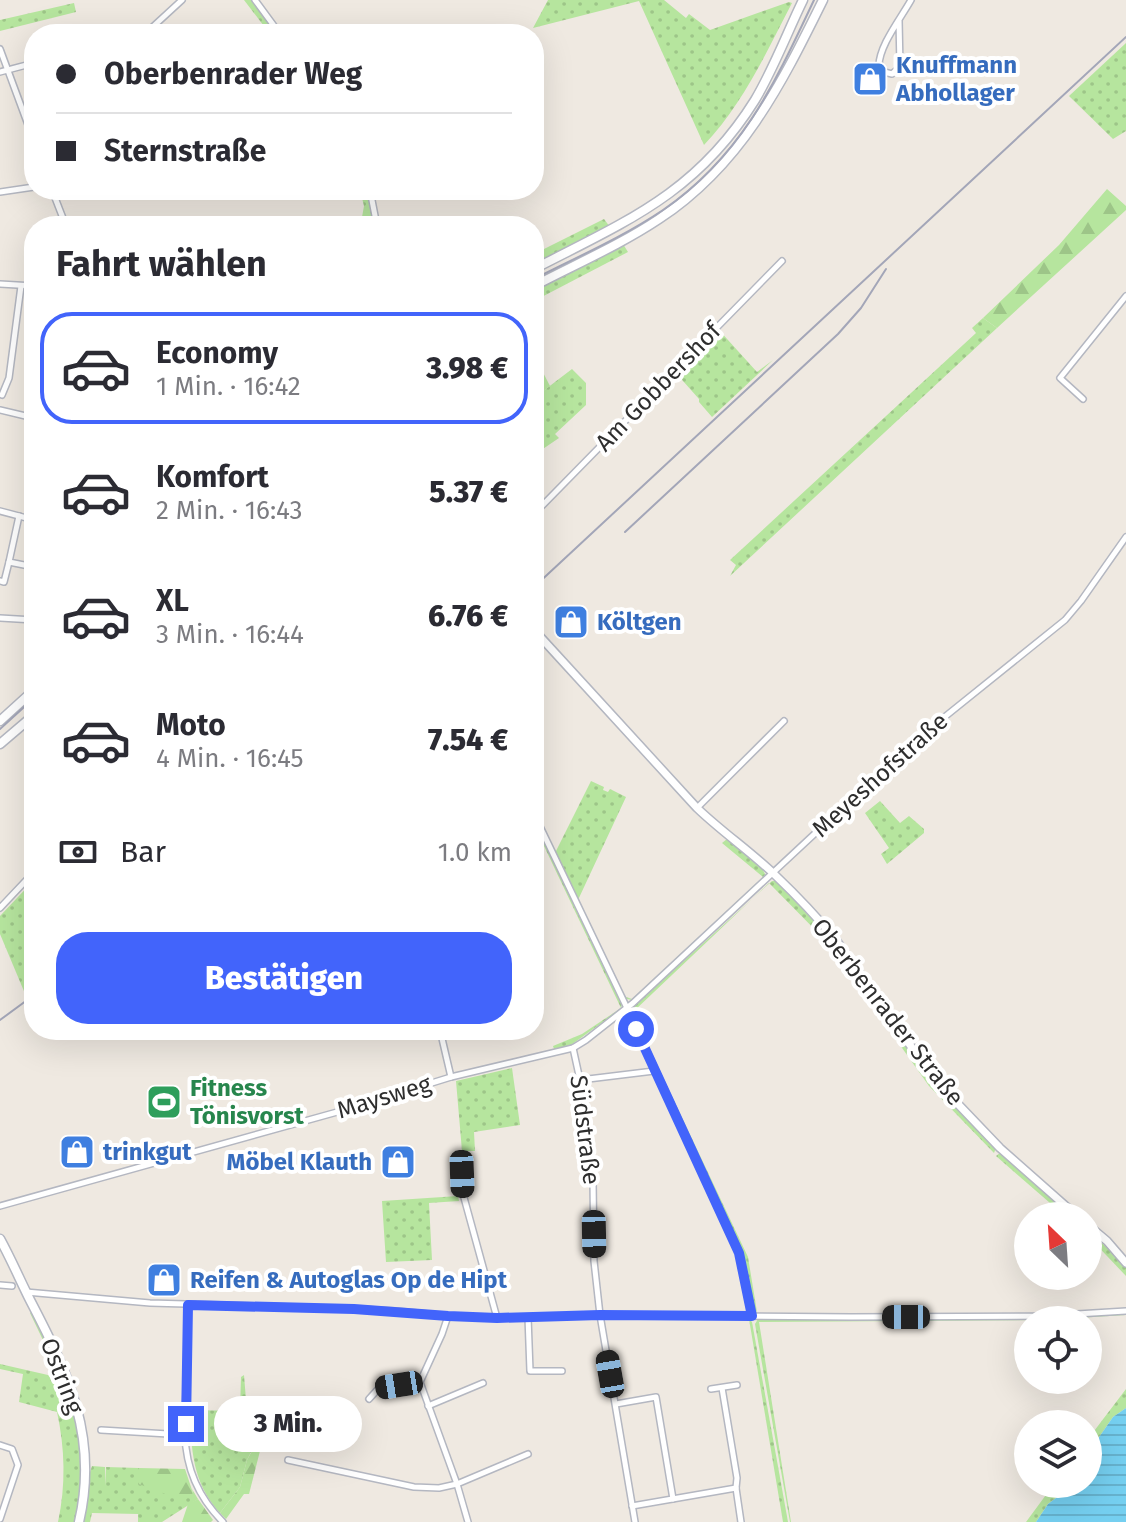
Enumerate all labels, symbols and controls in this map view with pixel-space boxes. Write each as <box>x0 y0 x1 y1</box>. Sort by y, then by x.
place label: Knuffmann Abhollager <box>895 51 1017 107</box>
text: Oberbenrader Weg <box>104 56 362 92</box>
shop icon: Knuffmann Abhollager <box>851 60 889 98</box>
text: Sternstraße <box>104 133 266 169</box>
text: Fahrt wählen <box>56 242 267 286</box>
street label: Am Gobbershof <box>590 316 728 457</box>
icon: car <box>60 332 132 404</box>
text: Economy <box>156 335 278 371</box>
text: 3.98 € <box>426 350 508 386</box>
text: 1 Min. · 16:42 <box>156 371 301 402</box>
icon: car <box>60 456 132 528</box>
text: Komfort <box>156 459 269 495</box>
text: 5.37 € <box>429 474 508 510</box>
text: 2 Min. · 16:43 <box>156 495 302 526</box>
icon: car <box>60 580 132 652</box>
text: XL <box>156 583 189 619</box>
text: 6.76 € <box>428 598 508 634</box>
shop icon: Költgen <box>552 603 590 641</box>
place label: Költgen <box>597 608 682 636</box>
text: 3 Min. · 16:44 <box>156 619 304 650</box>
icon: car <box>60 704 132 776</box>
text: Moto <box>156 707 226 743</box>
street label: Meyeshofstraße <box>807 707 953 843</box>
text: 7.54 € <box>428 722 508 758</box>
text: 4 Min. · 16:45 <box>156 743 304 774</box>
icon: cash <box>56 830 100 874</box>
text: Bar <box>120 834 166 870</box>
text: 1.0 km <box>438 837 512 868</box>
street label: Oberbenrader Straße <box>806 913 970 1111</box>
button: Bestätigen <box>56 932 512 1024</box>
route start <box>618 1011 654 1047</box>
street label: Maysweg <box>334 1069 435 1125</box>
place label: Fitness Tönisvorst <box>190 1074 304 1130</box>
street label: Südstraße <box>564 1074 606 1186</box>
sports icon: Fitness Tönisvorst <box>145 1083 183 1121</box>
shop icon: trinkgut <box>58 1133 96 1171</box>
place label: trinkgut <box>103 1138 192 1166</box>
shop icon: Möbel Klauth <box>379 1143 417 1181</box>
place label: Möbel Klauth <box>227 1148 372 1176</box>
car <box>449 1150 475 1198</box>
north arrow <box>1014 1202 1102 1290</box>
map controls <box>1014 1202 1102 1498</box>
car <box>582 1210 606 1258</box>
shop icon: Reifen & Autoglas Op de Hipt <box>145 1261 183 1299</box>
place label: Reifen & Autoglas Op de Hipt <box>190 1266 508 1294</box>
car <box>882 1305 930 1329</box>
button: locate <box>1014 1306 1102 1394</box>
street label: Ostring <box>35 1334 89 1418</box>
car <box>594 1348 626 1400</box>
car <box>373 1369 425 1401</box>
callout: 3 Min. <box>214 1396 362 1452</box>
route end <box>168 1406 204 1442</box>
text: 3 Min. <box>254 1408 322 1439</box>
button: layers <box>1014 1410 1102 1498</box>

